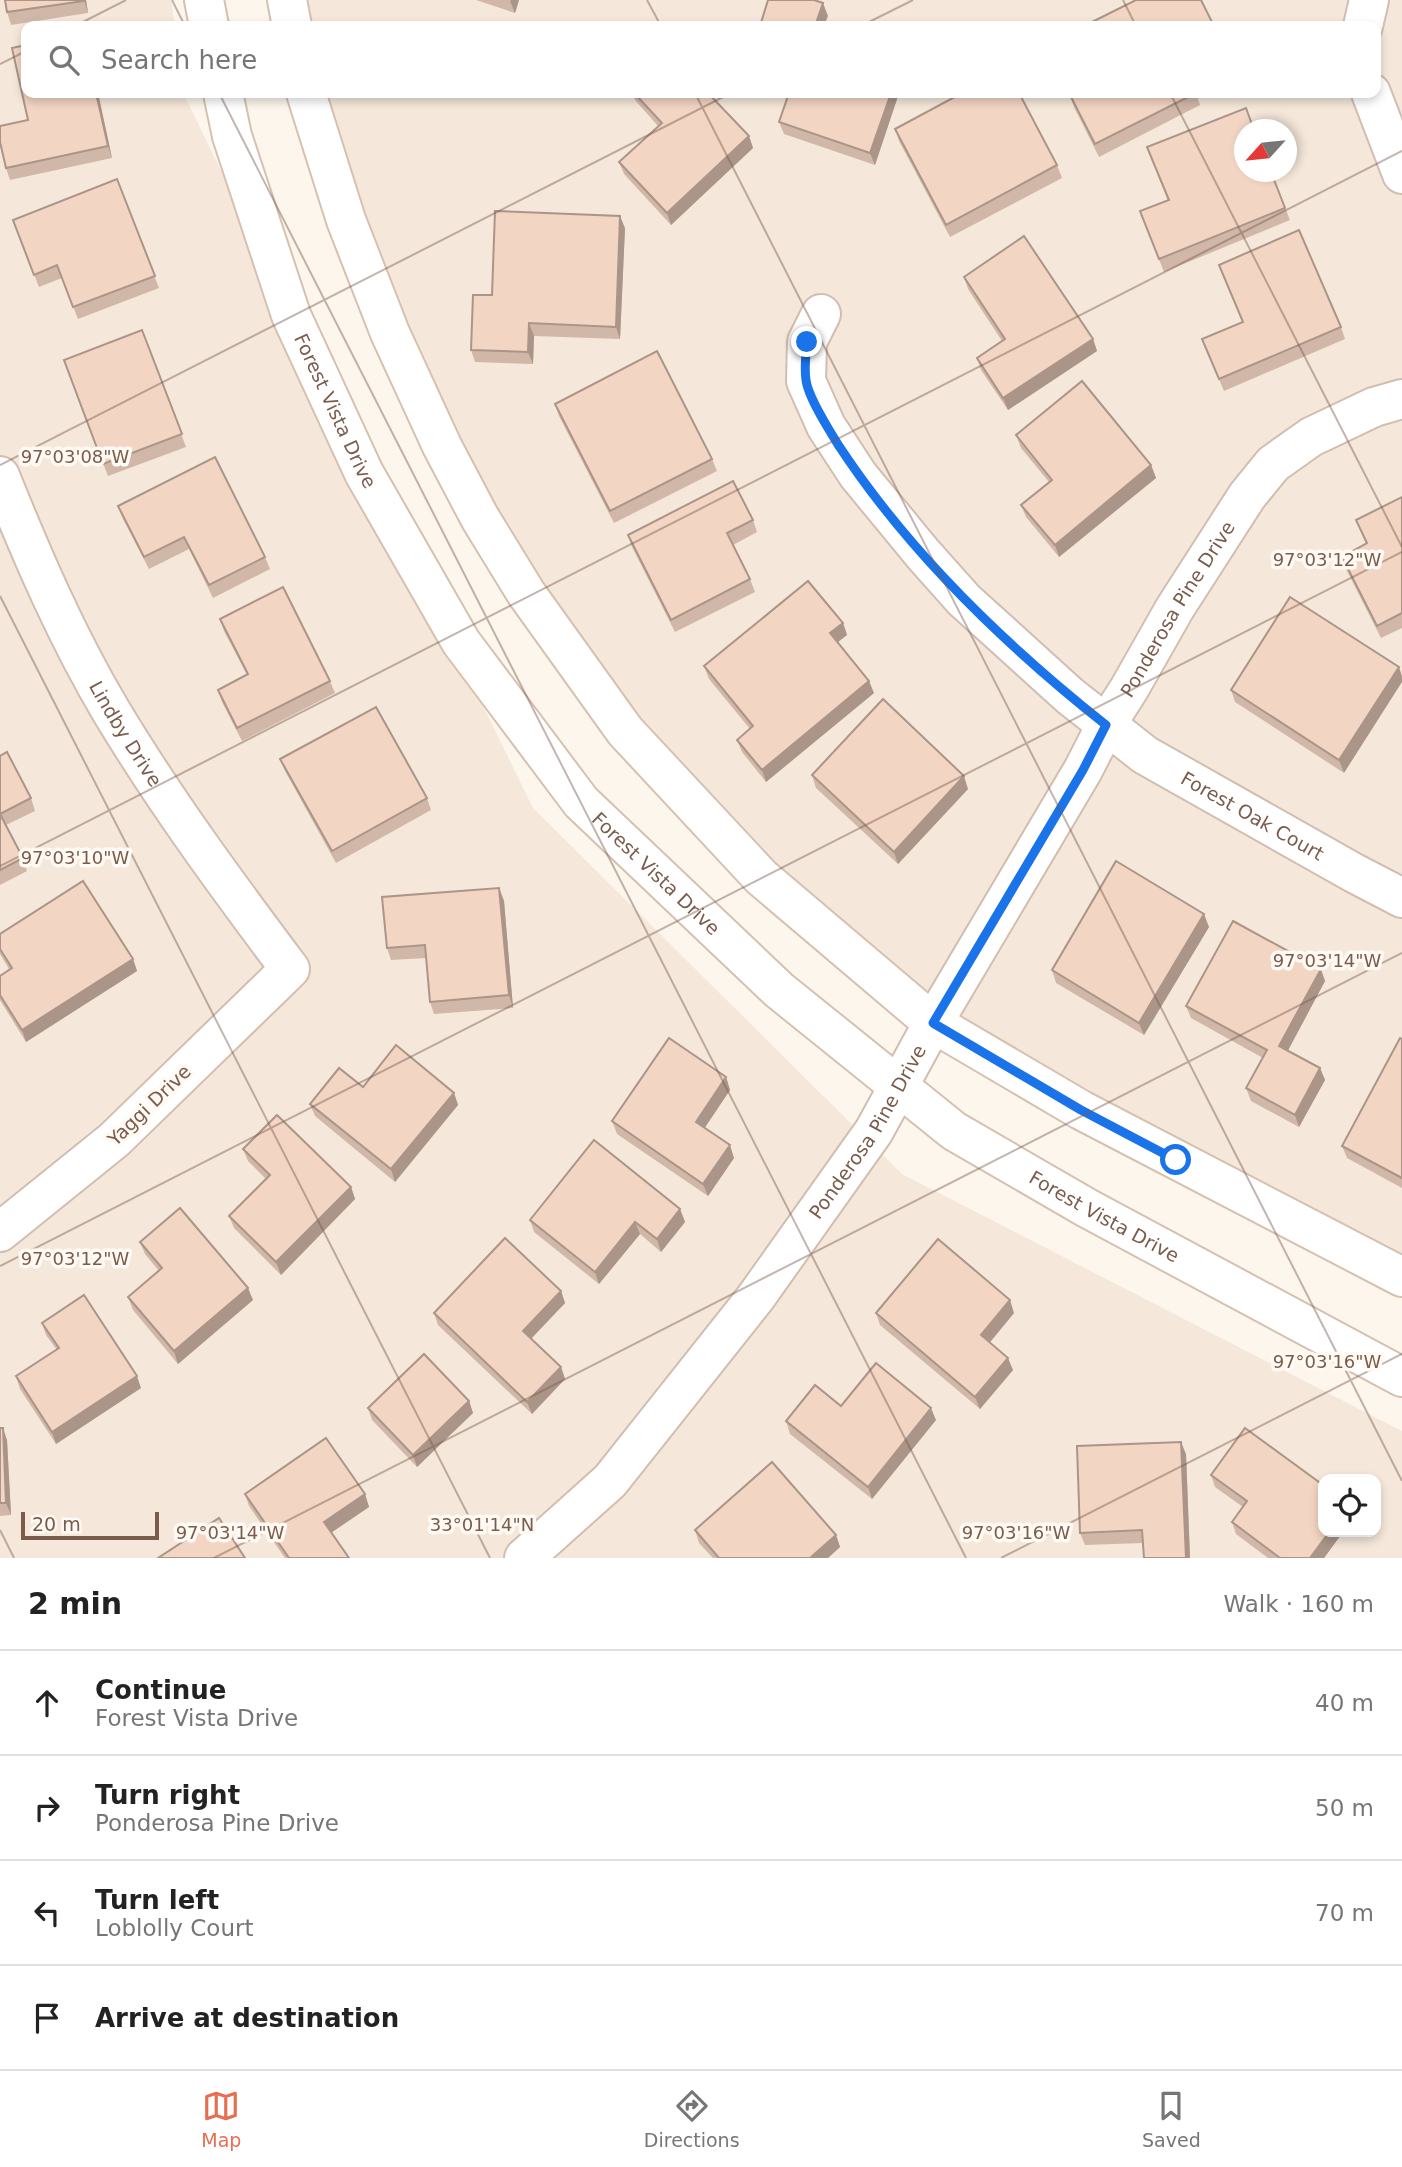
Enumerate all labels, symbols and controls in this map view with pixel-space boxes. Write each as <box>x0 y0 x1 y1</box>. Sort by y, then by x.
search box <box>21 21 1381 98</box>
icon: search <box>45 41 83 79</box>
text: Search here <box>101 45 257 75</box>
north arrow <box>1234 119 1297 182</box>
route end <box>791 326 822 357</box>
street label: Forest Vista Drive <box>290 330 381 492</box>
text: 97°03'08"W <box>21 446 130 467</box>
street label: Ponderosa Pine Drive <box>1116 517 1239 701</box>
text: 97°03'12"W <box>1273 549 1382 570</box>
street label: Lindby Drive <box>85 677 167 790</box>
street label: Forest Oak Court <box>1177 767 1328 865</box>
street label: Forest Vista Drive <box>588 808 725 939</box>
text: 97°03'10"W <box>21 847 130 868</box>
text: 97°03'14"W <box>1273 950 1382 971</box>
street label: Ponderosa Pine Drive <box>804 1041 930 1223</box>
street label: Yaggi Drive <box>102 1060 195 1151</box>
route start <box>1160 1144 1191 1175</box>
street label: Forest Vista Drive <box>1025 1166 1183 1267</box>
text: 97°03'12"W <box>21 1248 130 1269</box>
text: 97°03'16"W <box>1273 1351 1382 1372</box>
map controls <box>1318 1474 1381 1537</box>
button: locate <box>1318 1474 1381 1537</box>
scale bar <box>21 1509 159 1541</box>
text: 20 m <box>32 1513 81 1535</box>
text: 33°01'14"N <box>430 1514 534 1535</box>
text: 97°03'14"W <box>176 1522 285 1543</box>
text: 97°03'16"W <box>962 1522 1071 1543</box>
text: 2 min <box>28 1586 122 1621</box>
text: Walk · 160 m <box>1223 1591 1374 1617</box>
text: Continue <box>95 1675 226 1705</box>
icon: ahead <box>28 1684 66 1722</box>
text: 40 m <box>1315 1690 1374 1716</box>
text: Forest Vista Drive <box>95 1705 298 1731</box>
text: Turn right <box>95 1780 240 1810</box>
icon: right <box>28 1789 66 1827</box>
text: 50 m <box>1315 1795 1374 1821</box>
text: Ponderosa Pine Drive <box>95 1810 339 1836</box>
text: Turn left <box>95 1885 219 1915</box>
icon: left <box>28 1894 66 1932</box>
text: 70 m <box>1315 1900 1374 1926</box>
text: Loblolly Court <box>95 1915 253 1941</box>
icon: arrive <box>28 1999 66 2037</box>
text: Arrive at destination <box>95 2003 399 2033</box>
tab: Map <box>201 2087 241 2151</box>
tab: Directions <box>644 2087 740 2151</box>
tab: Saved <box>1142 2087 1201 2151</box>

